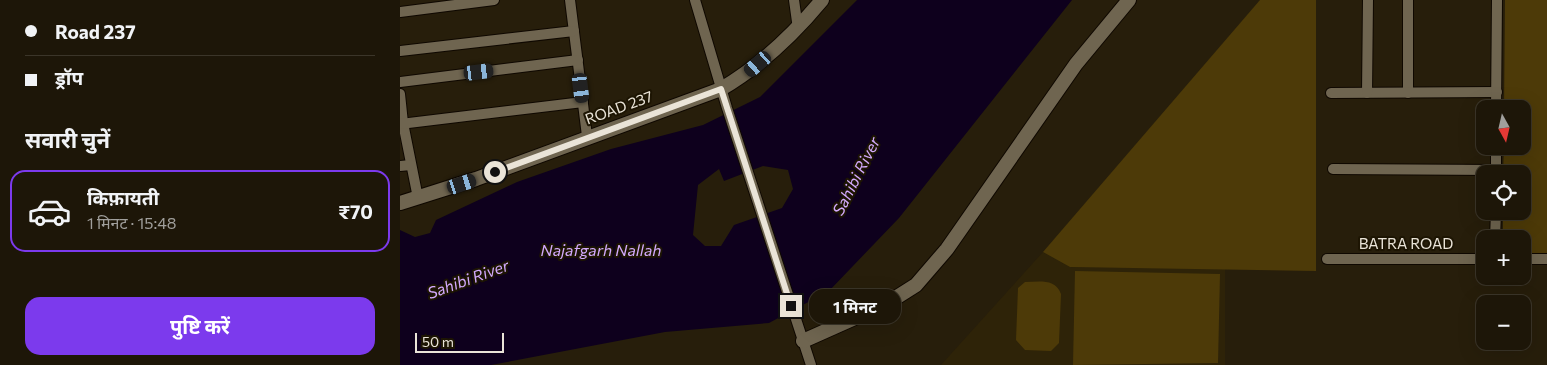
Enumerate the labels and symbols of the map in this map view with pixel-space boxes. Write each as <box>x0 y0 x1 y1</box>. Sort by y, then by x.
car <box>741 48 774 80</box>
car <box>463 63 494 81</box>
car <box>571 72 590 104</box>
street label: ROAD 237 <box>582 87 655 128</box>
north arrow <box>1476 100 1531 155</box>
water label: Sahibi River <box>828 133 884 218</box>
route start <box>484 161 506 183</box>
car <box>445 172 478 196</box>
street label: BATRA ROAD <box>1359 234 1453 252</box>
water label: Najafgarh Nallah <box>541 240 661 259</box>
water label: Sahibi River <box>424 255 512 302</box>
callout: 1 मिनट <box>808 288 901 324</box>
route end <box>780 295 802 317</box>
scale bar <box>415 330 504 353</box>

